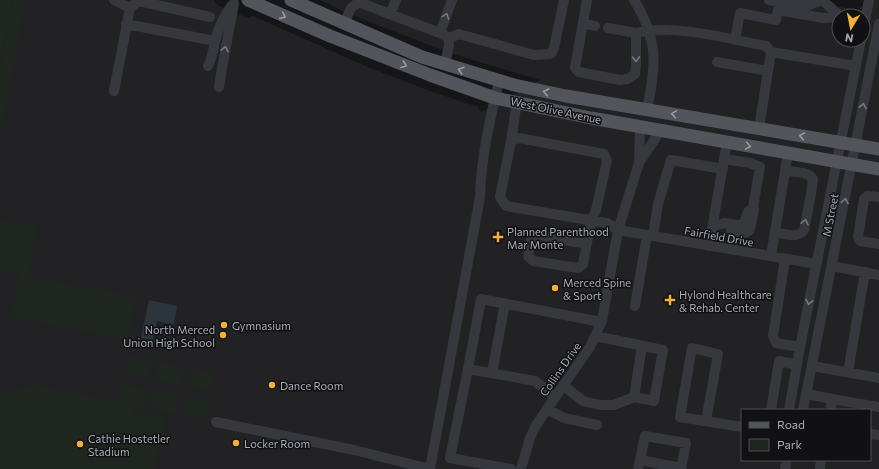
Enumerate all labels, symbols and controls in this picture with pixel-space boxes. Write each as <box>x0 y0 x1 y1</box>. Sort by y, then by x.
north arrow <box>831 8 871 48</box>
one-way arrow <box>279 11 287 19</box>
one-way arrow <box>441 13 450 20</box>
text: N <box>844 31 854 45</box>
one-way arrow <box>220 45 228 52</box>
one-way arrow <box>632 56 640 62</box>
one-way arrow <box>400 60 407 68</box>
one-way arrow <box>458 66 465 75</box>
one-way arrow <box>542 89 549 97</box>
street label: West Olive Avenue <box>509 94 603 126</box>
one-way arrow <box>858 103 866 110</box>
one-way arrow <box>671 110 677 119</box>
one-way arrow <box>799 132 805 140</box>
one-way arrow <box>745 141 751 149</box>
street label: M Street <box>819 192 841 238</box>
one-way arrow <box>840 197 848 204</box>
one-way arrow <box>801 219 809 225</box>
street label: Fairfield Drive <box>683 224 755 249</box>
place label: Planned Parenthood Mar Monte <box>507 225 609 251</box>
marker: Planned Parenthood Mar Monte <box>492 231 504 243</box>
place label: Merced Spine & Sport <box>563 276 631 302</box>
marker: Merced Spine & Sport <box>550 283 560 293</box>
place label: Hylond Healthcare & Rehab. Center <box>679 288 772 314</box>
marker: Hylond Healthcare & Rehab. Center <box>664 294 676 306</box>
one-way arrow <box>805 299 814 305</box>
place label: Gymnasium <box>232 319 291 332</box>
marker: Gymnasium <box>219 320 229 330</box>
place label: North Merced Union High School <box>123 323 215 349</box>
marker: North Merced Union High School <box>218 330 228 340</box>
street label: Collins Drive <box>537 340 583 398</box>
place label: Dance Room <box>280 379 343 392</box>
marker: Dance Room <box>267 380 277 390</box>
legend <box>741 409 871 461</box>
text: Road <box>777 417 805 431</box>
place label: Cathie Hostetler Stadium <box>88 432 171 458</box>
place label: Locker Room <box>244 437 310 450</box>
text: Park <box>777 437 803 451</box>
marker: Locker Room <box>231 438 241 448</box>
marker: Cathie Hostetler Stadium <box>75 439 85 449</box>

